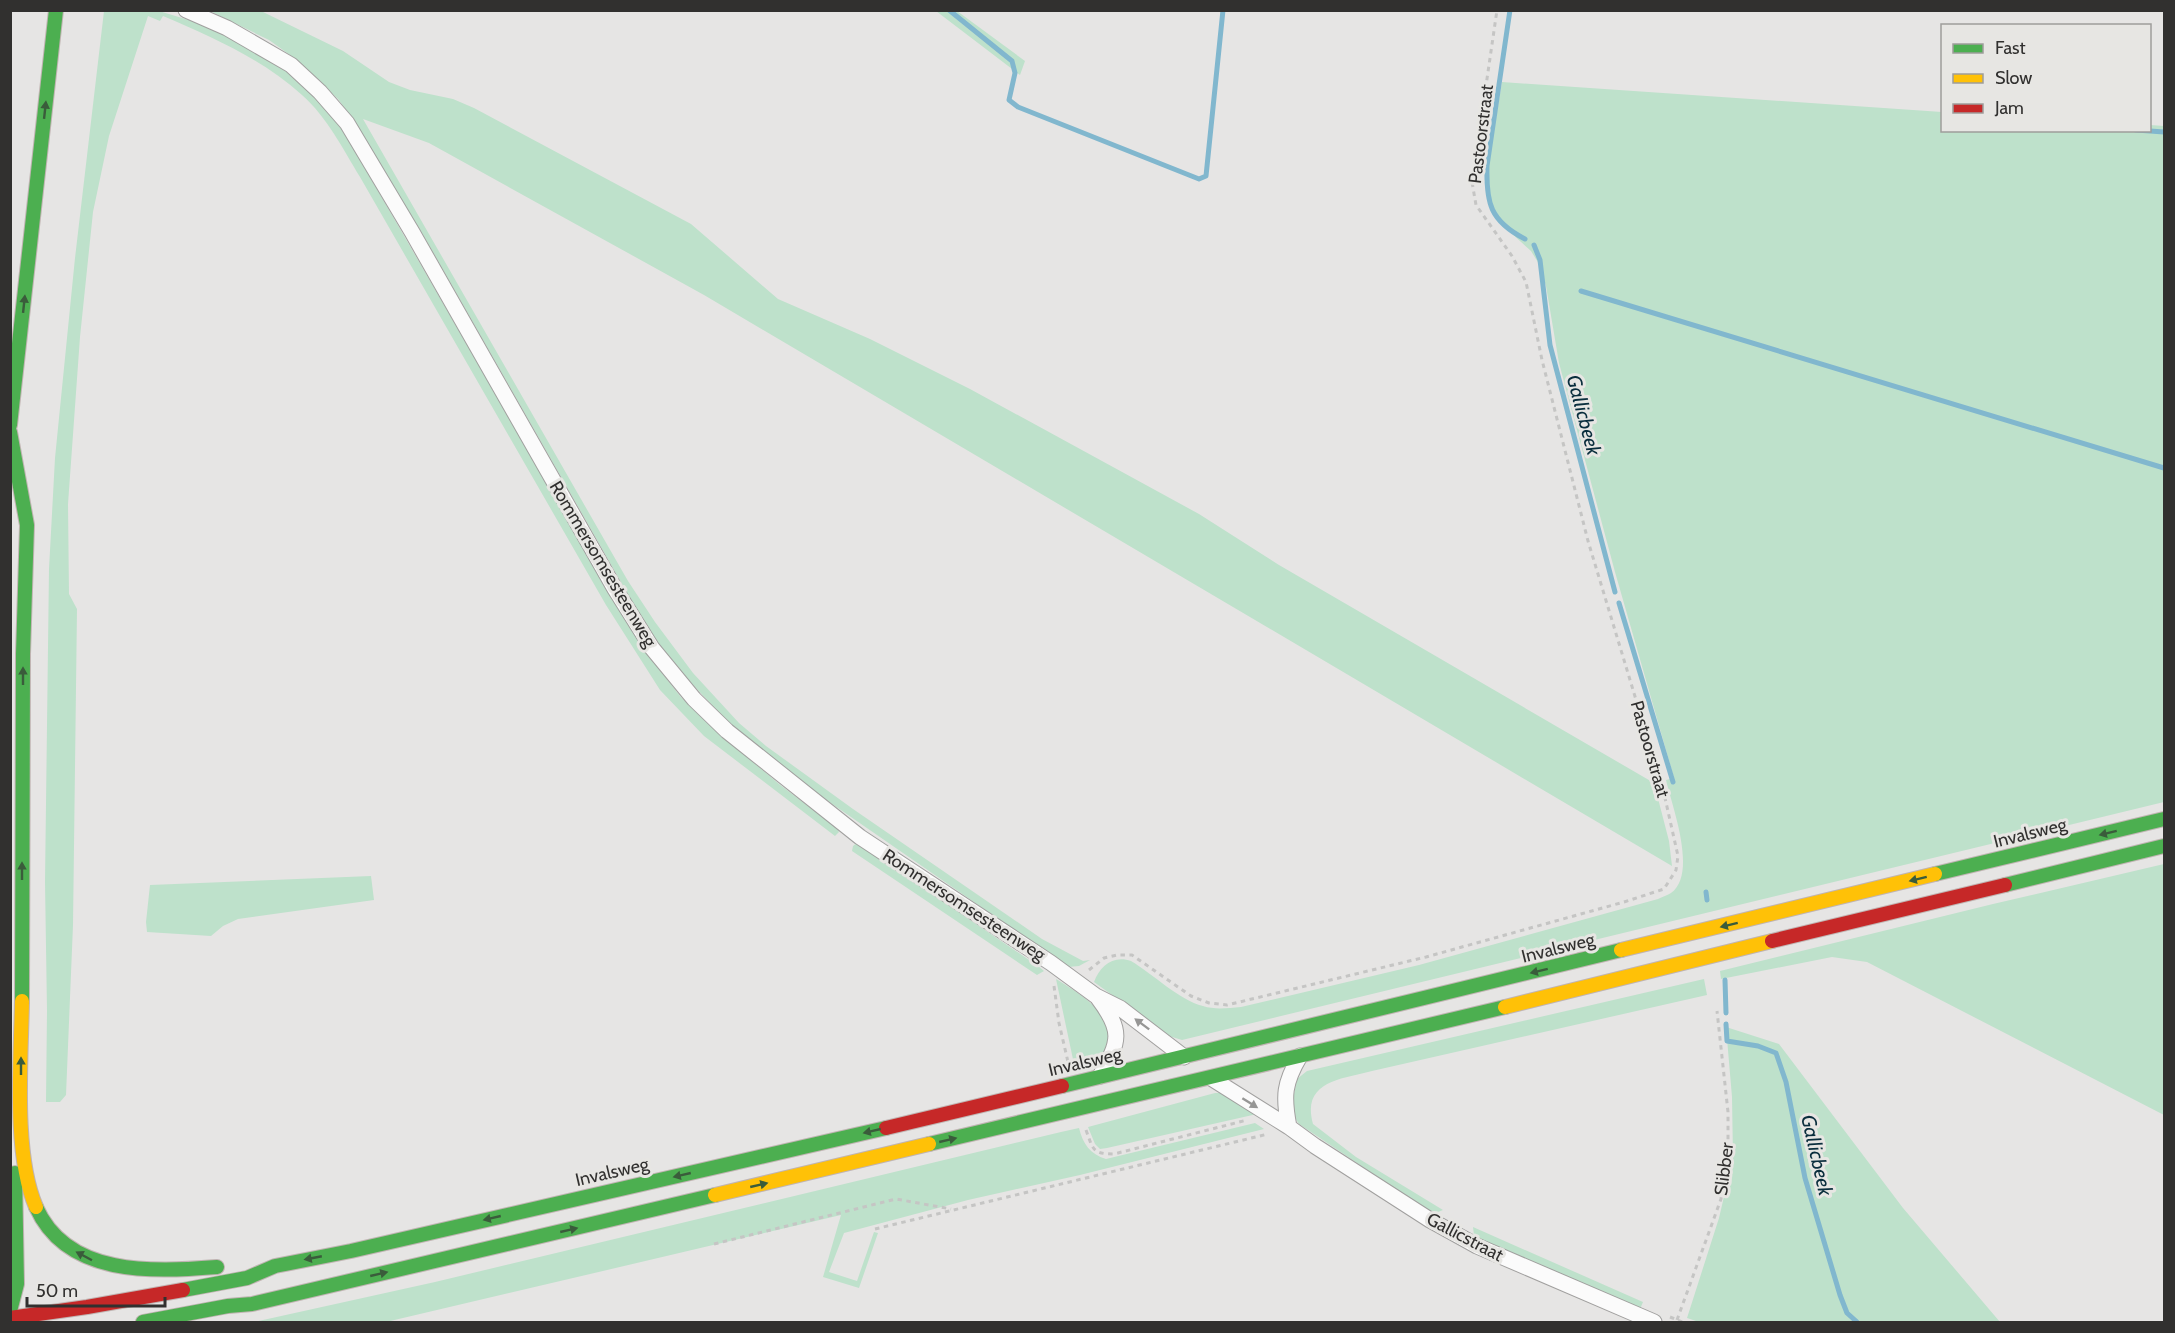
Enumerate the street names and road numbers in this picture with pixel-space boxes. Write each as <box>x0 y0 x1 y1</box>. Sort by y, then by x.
street label: Pastoorstraat <box>1464 83 1498 185</box>
street label: Rommersomsesteenweg <box>545 477 662 652</box>
street label: Pastoorstraat <box>1626 698 1674 800</box>
street label: Invalsweg <box>1991 813 2070 853</box>
street label: Rommersomsesteenweg <box>878 844 1050 966</box>
street label: Invalsweg <box>1519 928 1598 968</box>
street label: Invalsweg <box>1046 1043 1125 1081</box>
street label: Slibber <box>1710 1141 1738 1197</box>
street label: Invalsweg <box>573 1153 652 1191</box>
street label: Gallicstraat <box>1423 1208 1507 1266</box>

